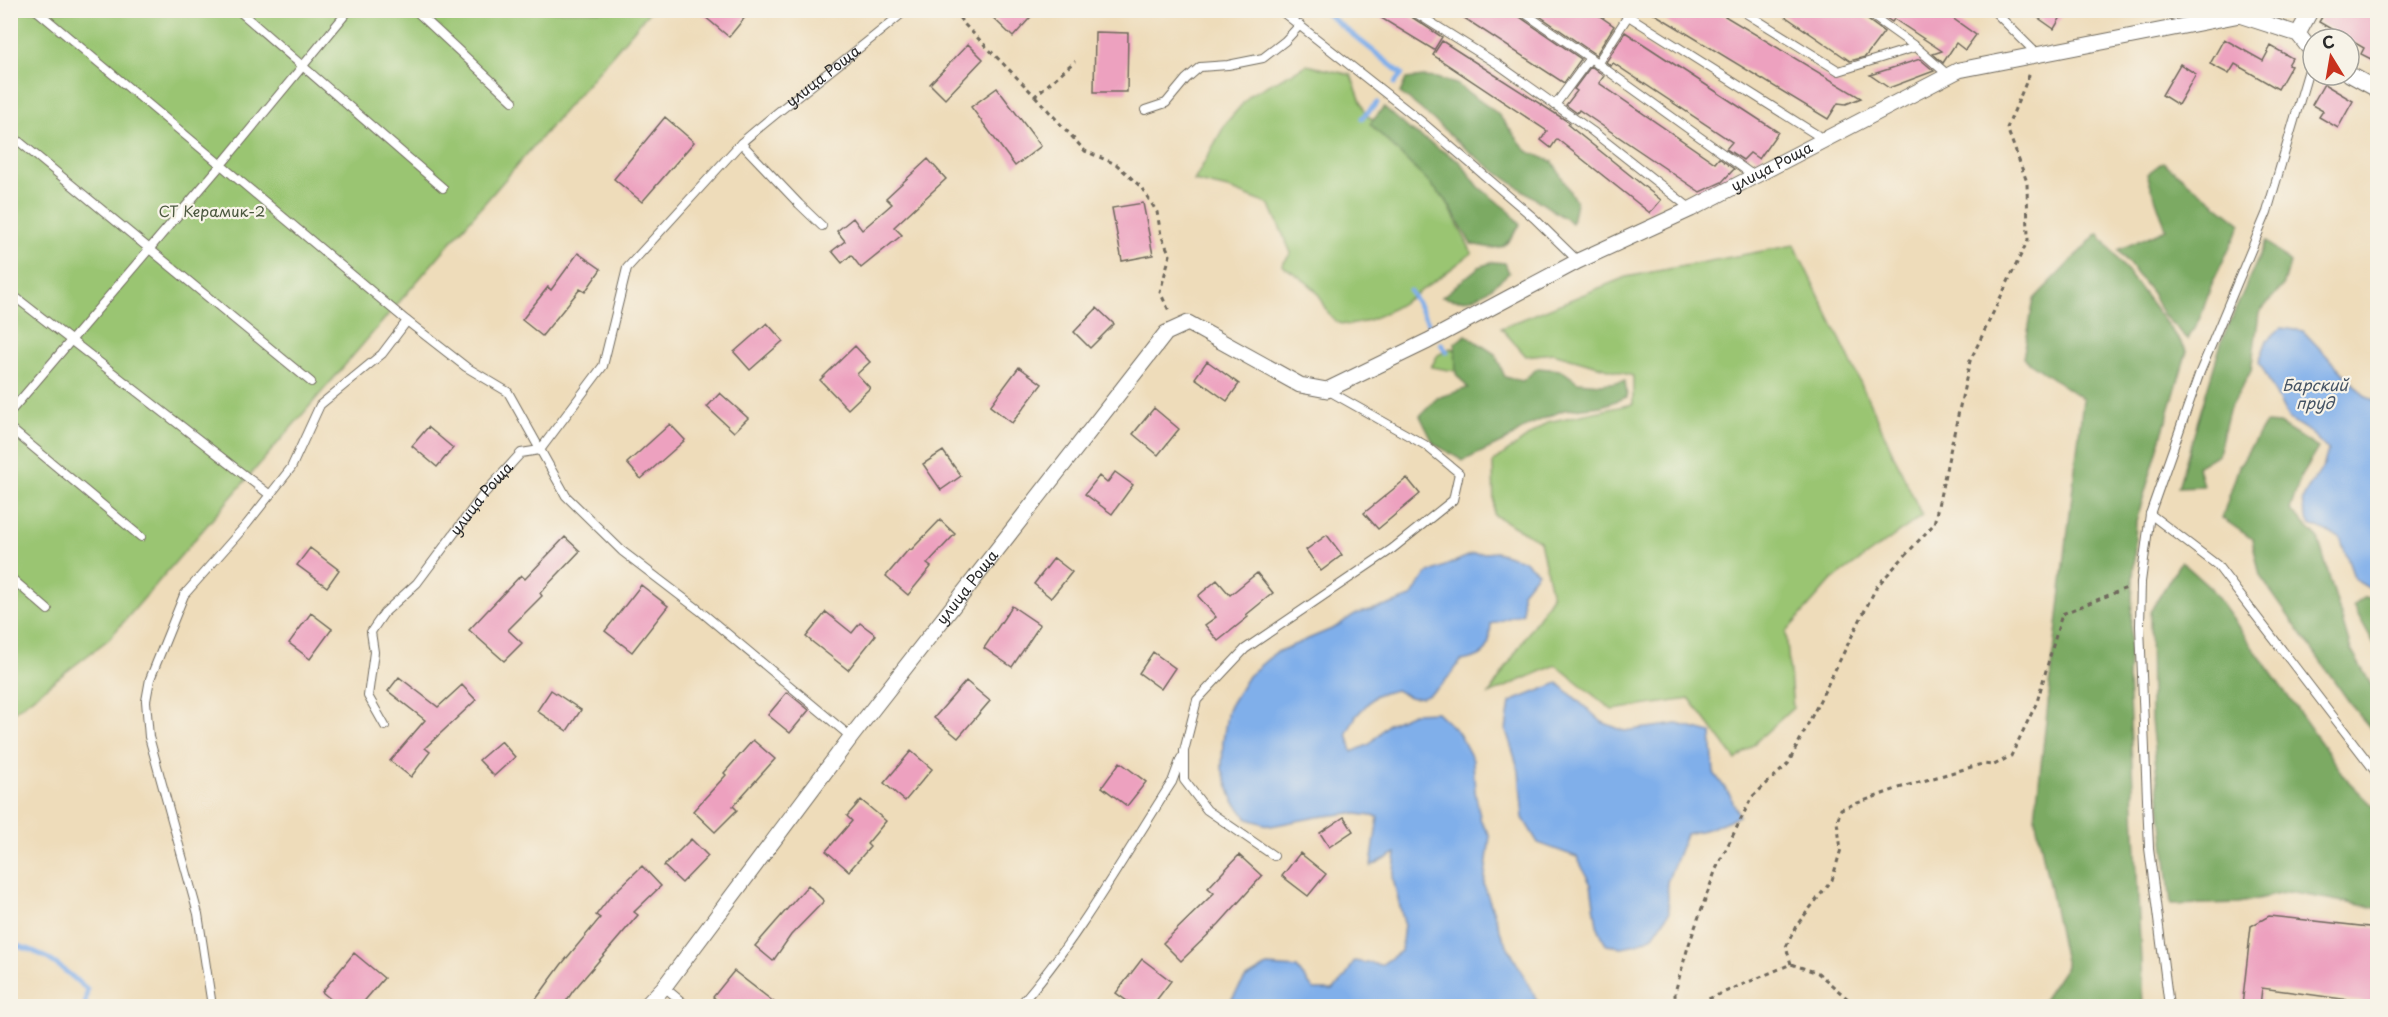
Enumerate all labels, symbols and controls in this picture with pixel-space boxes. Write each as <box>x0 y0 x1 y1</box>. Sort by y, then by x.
north arrow <box>2301 27 2361 87</box>
text: С <box>2320 28 2336 54</box>
street label: улица Роща <box>780 38 865 112</box>
street label: улица Роща <box>1726 135 1817 197</box>
park label: СТ Керамик-2 <box>159 199 265 222</box>
water label: Барский пруд <box>2282 372 2350 414</box>
street label: улица Роща <box>443 455 518 540</box>
street label: улица Роща <box>930 544 1003 629</box>

